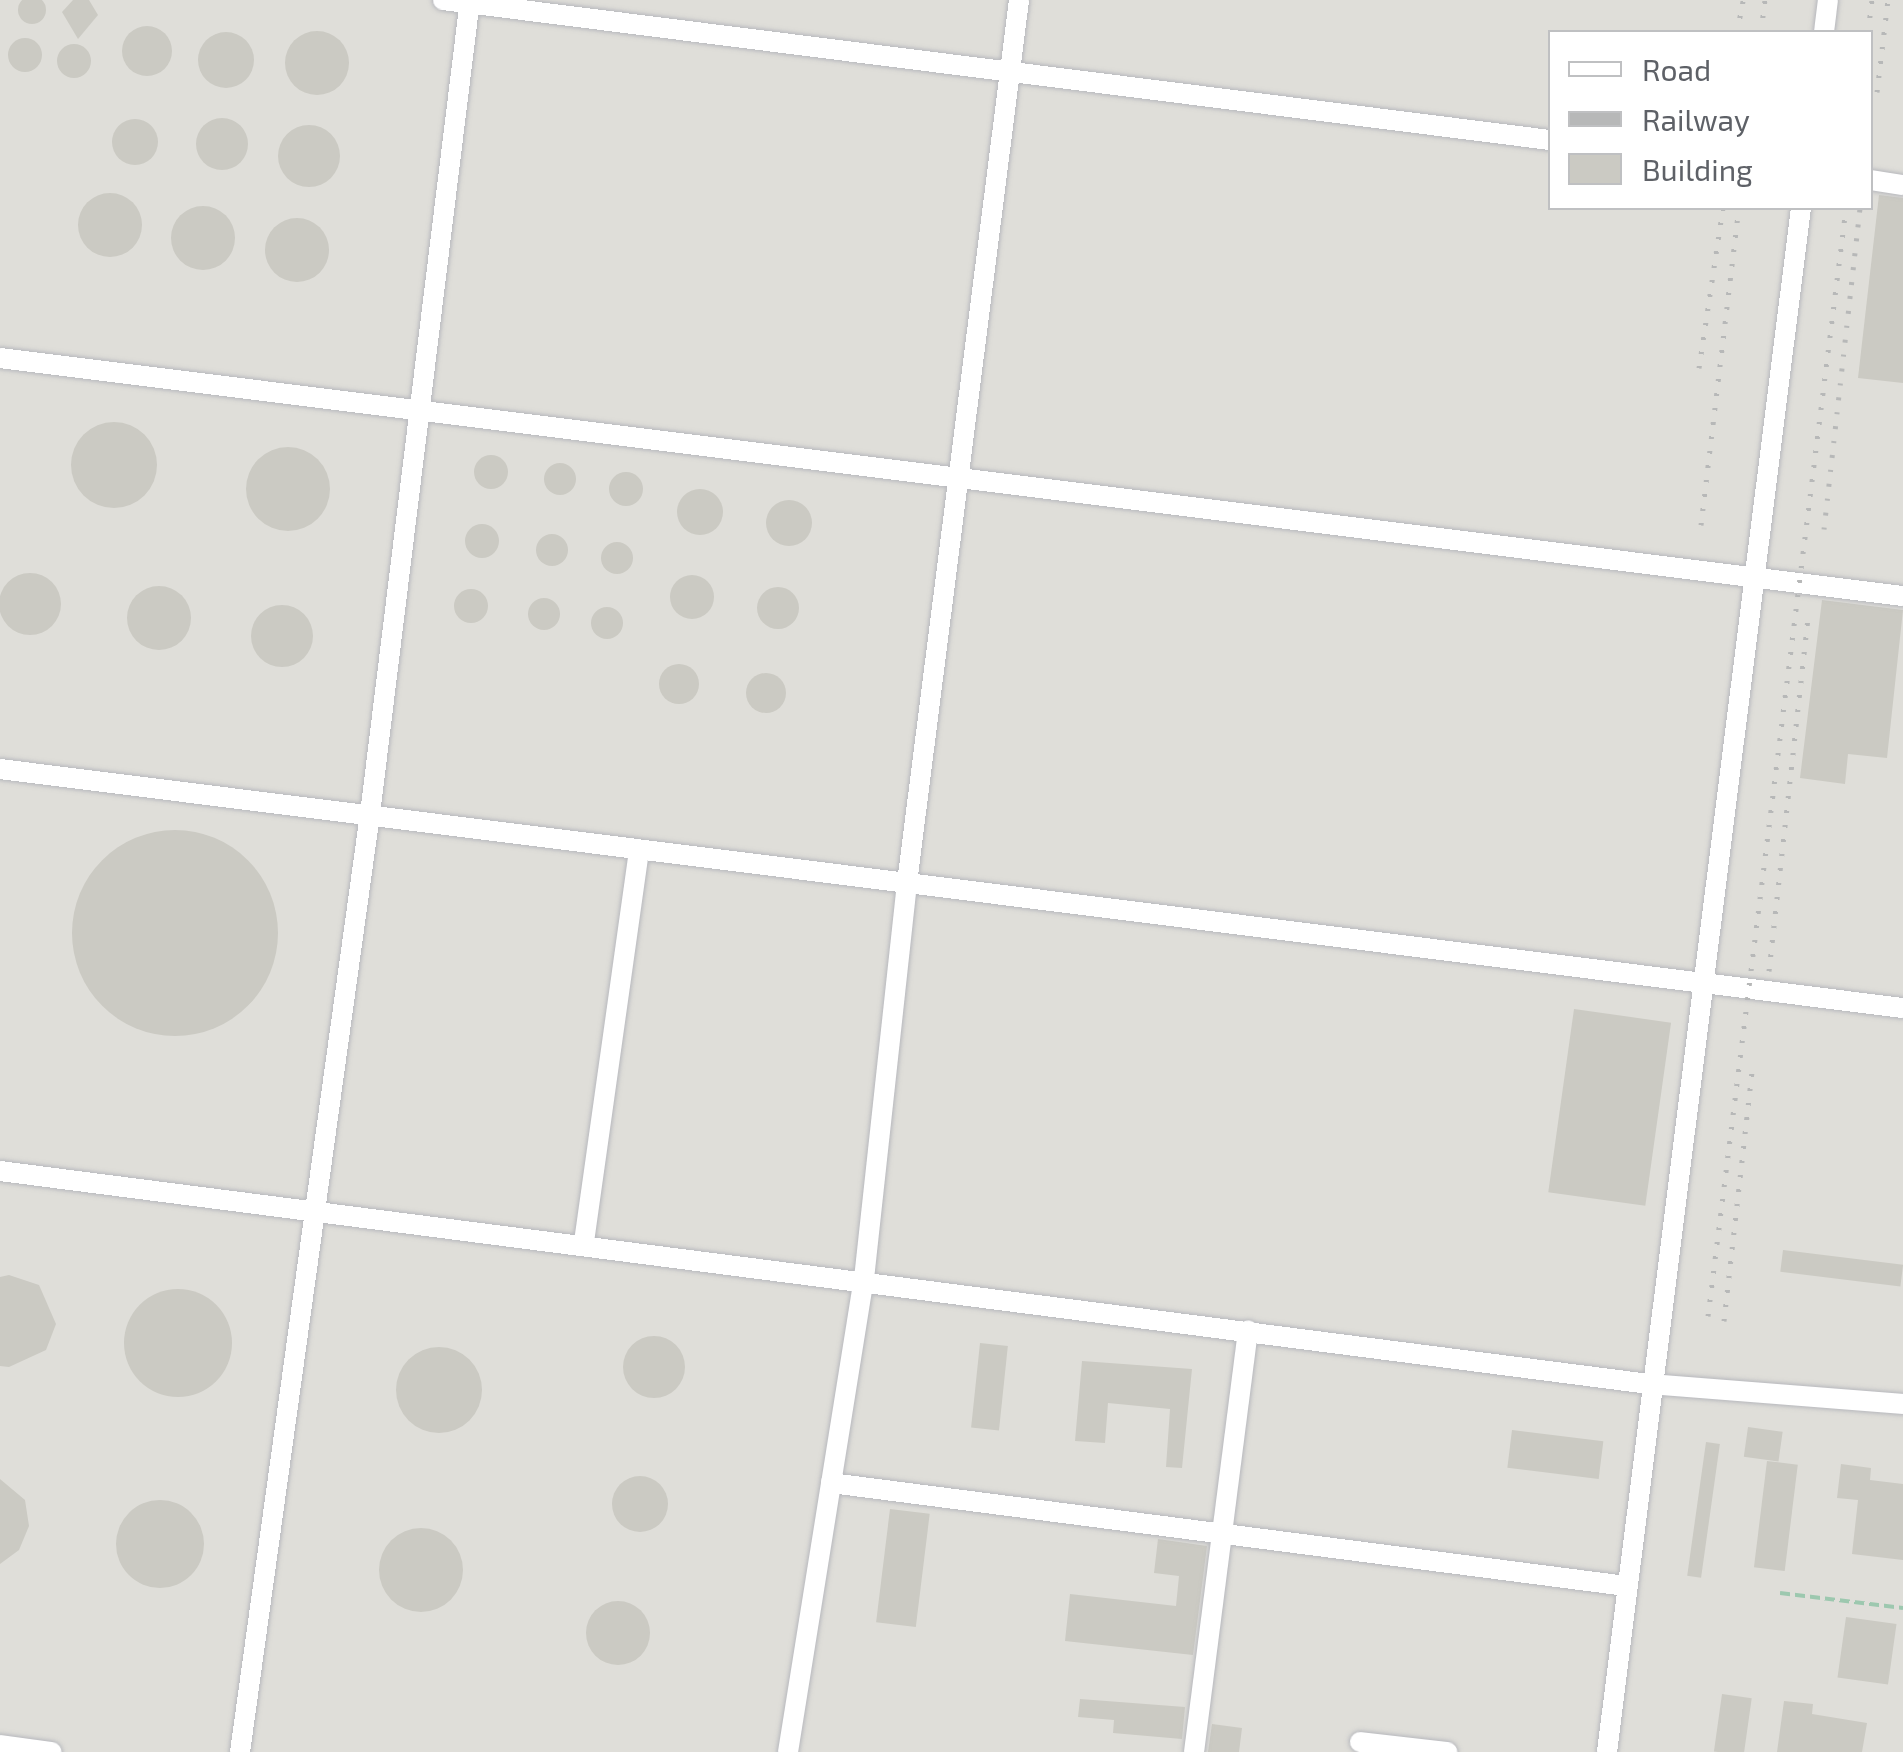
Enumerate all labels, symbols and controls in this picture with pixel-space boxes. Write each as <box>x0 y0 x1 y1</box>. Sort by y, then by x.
legend <box>1548 30 1873 210</box>
text: Road <box>1642 51 1711 87</box>
text: Railway <box>1642 101 1750 137</box>
text: Building <box>1642 151 1753 187</box>

